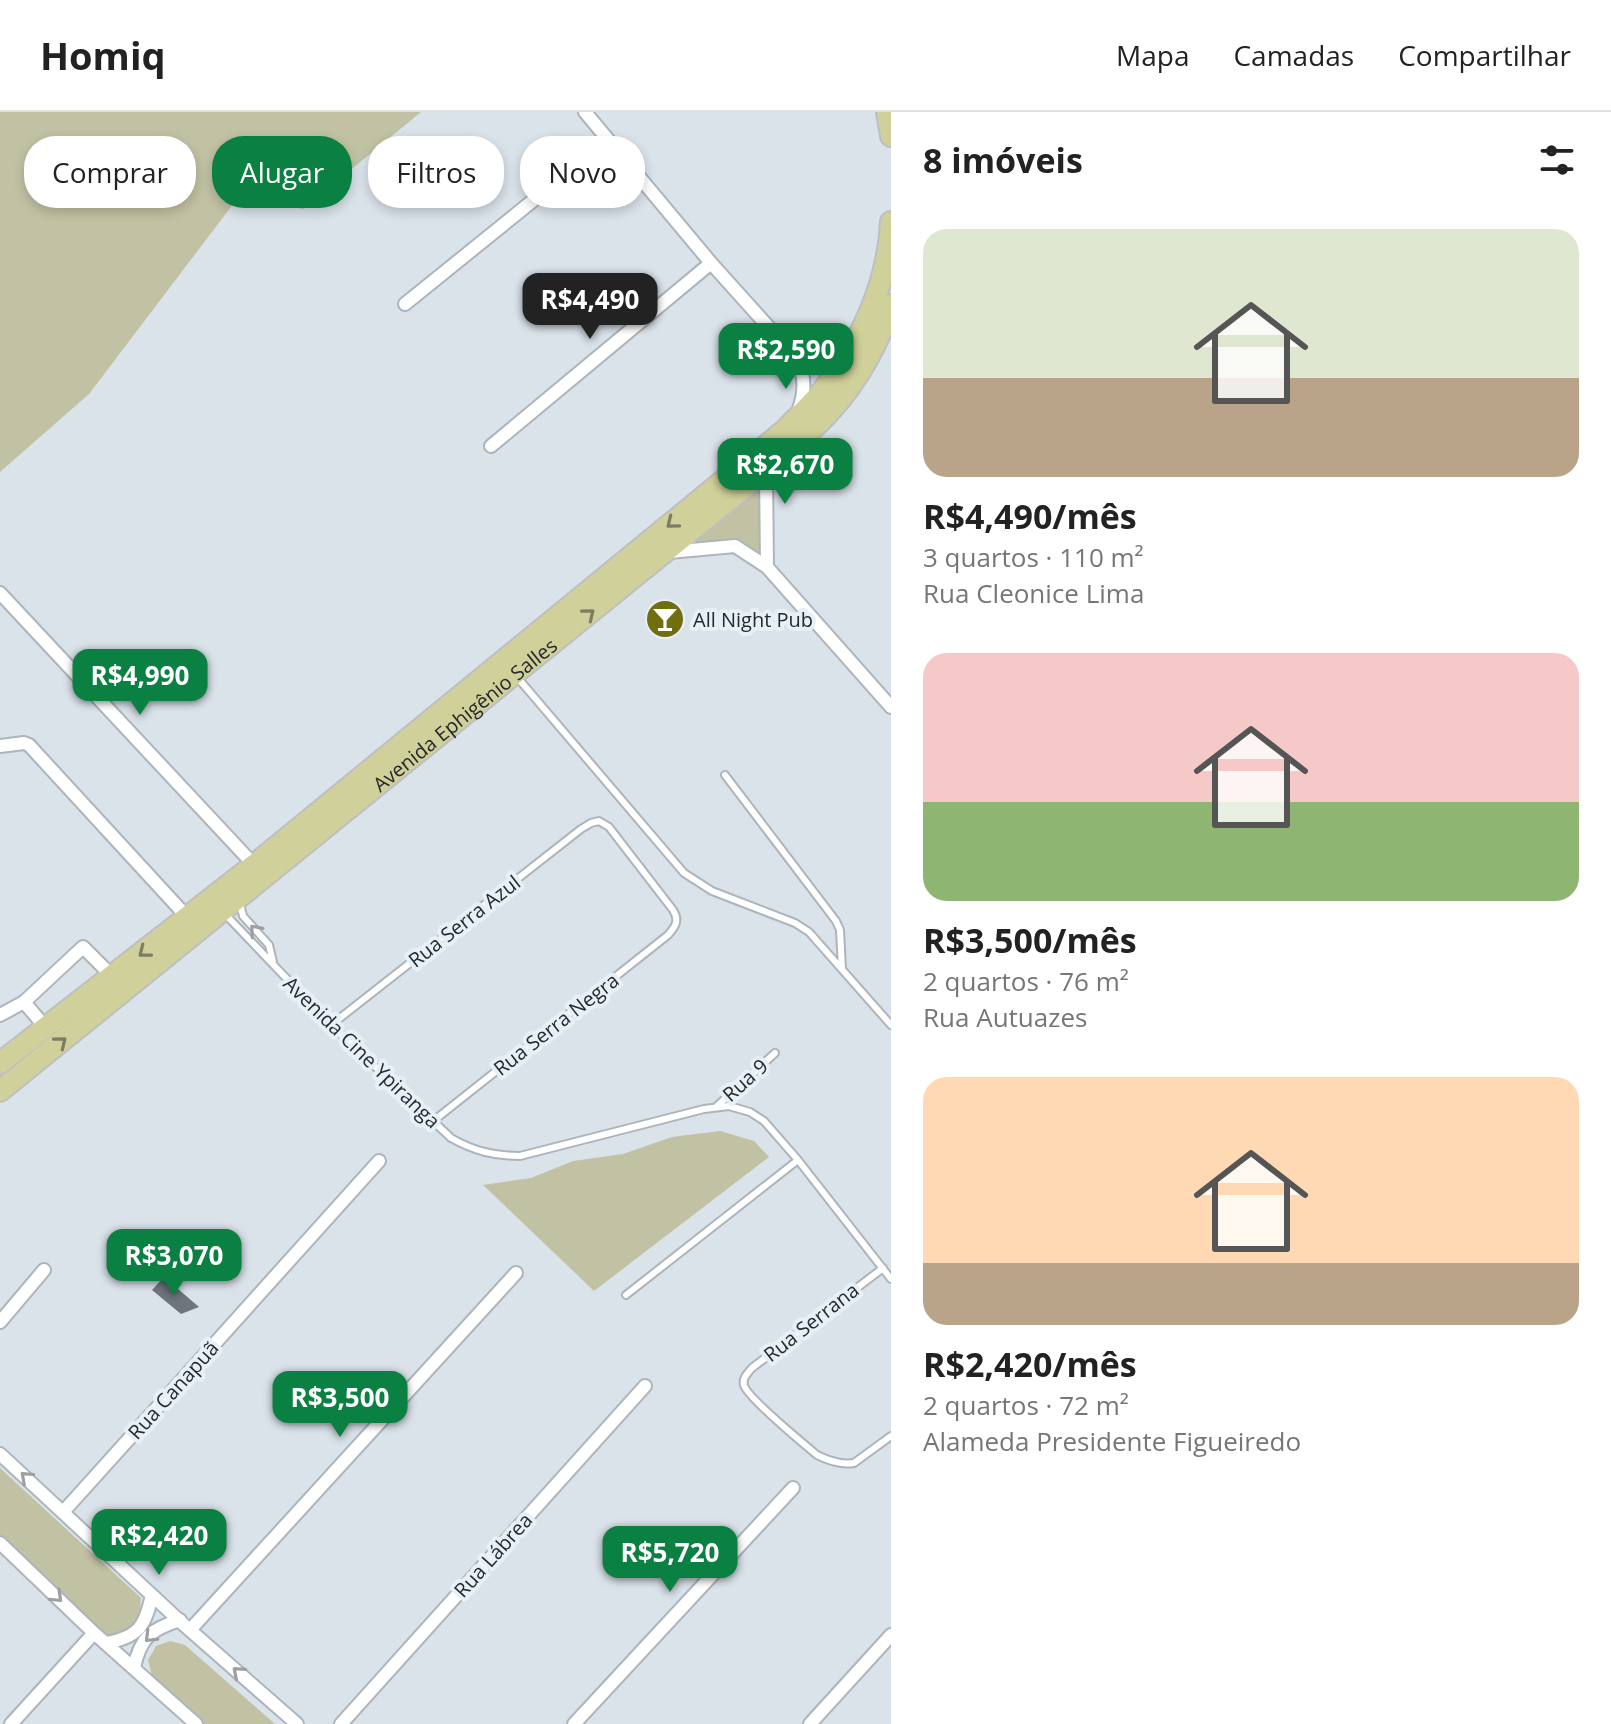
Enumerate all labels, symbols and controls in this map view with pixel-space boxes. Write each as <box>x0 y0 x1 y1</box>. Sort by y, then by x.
text: Homiq <box>40 29 166 81</box>
text: Mapa <box>1116 36 1189 74</box>
text: Camadas <box>1233 36 1354 74</box>
text: Compartilhar <box>1398 36 1571 74</box>
chip: Comprar <box>24 136 196 208</box>
chip: Alugar <box>212 136 352 208</box>
chip: Filtros <box>368 136 504 208</box>
chip: Novo <box>520 136 645 208</box>
text: 8 imóveis <box>923 137 1083 183</box>
icon: filters <box>1535 138 1579 182</box>
pin: R$4,490 <box>516 273 664 341</box>
text: R$4,490 <box>541 281 639 317</box>
icon: home <box>1179 281 1323 425</box>
pin: R$2,590 <box>712 323 860 391</box>
text: R$2,590 <box>737 331 835 367</box>
pin: R$2,670 <box>711 438 859 506</box>
text: R$2,670 <box>736 446 834 482</box>
text: R$4,490/mês <box>923 493 1137 539</box>
one-way arrow <box>667 513 681 528</box>
text: 3 quartos · 110 m² <box>923 539 1144 575</box>
text: Rua Cleonice Lima <box>923 575 1144 611</box>
bar icon: All Night Pub <box>644 598 686 640</box>
place label: All Night Pub <box>693 606 813 633</box>
one-way arrow <box>580 609 594 624</box>
street label: Avenida Ephigênio Salles <box>367 631 562 797</box>
pin: R$4,990 <box>66 649 214 717</box>
text: R$4,990 <box>91 657 189 693</box>
icon: home <box>1179 705 1323 849</box>
street label: Rua Serra Azul <box>402 869 526 973</box>
text: R$3,500/mês <box>923 917 1137 963</box>
one-way arrow <box>251 924 265 939</box>
one-way arrow <box>138 942 153 956</box>
text: 2 quartos · 76 m² <box>923 963 1129 999</box>
street label: Rua Serra Negra <box>488 967 624 1081</box>
street label: Avenida Cine Ypiranga <box>278 970 446 1134</box>
text: Rua Autuazes <box>923 999 1087 1035</box>
one-way arrow <box>52 1037 66 1052</box>
street label: Rua 9 <box>717 1052 773 1108</box>
icon: home <box>1179 1129 1323 1273</box>
pin: R$3,070 <box>100 1229 248 1297</box>
text: R$3,070 <box>125 1237 223 1273</box>
street label: Rua Serrana <box>758 1276 864 1368</box>
street label: Rua Canapuã <box>122 1335 224 1445</box>
text: R$2,420/mês <box>923 1341 1137 1387</box>
pin: R$3,500 <box>266 1371 414 1439</box>
text: R$3,500 <box>291 1379 389 1415</box>
text: 2 quartos · 72 m² <box>923 1387 1129 1423</box>
text: Alameda Presidente Figueiredo <box>923 1423 1301 1459</box>
one-way arrow <box>21 1473 36 1487</box>
street label: Rua Lábrea <box>448 1507 538 1603</box>
pin: R$2,420 <box>85 1509 233 1577</box>
text: R$2,420 <box>110 1517 208 1553</box>
pin: R$5,720 <box>596 1526 744 1594</box>
text: R$5,720 <box>621 1534 719 1570</box>
one-way arrow <box>47 1588 62 1602</box>
one-way arrow <box>144 1628 159 1643</box>
one-way arrow <box>233 1668 248 1682</box>

